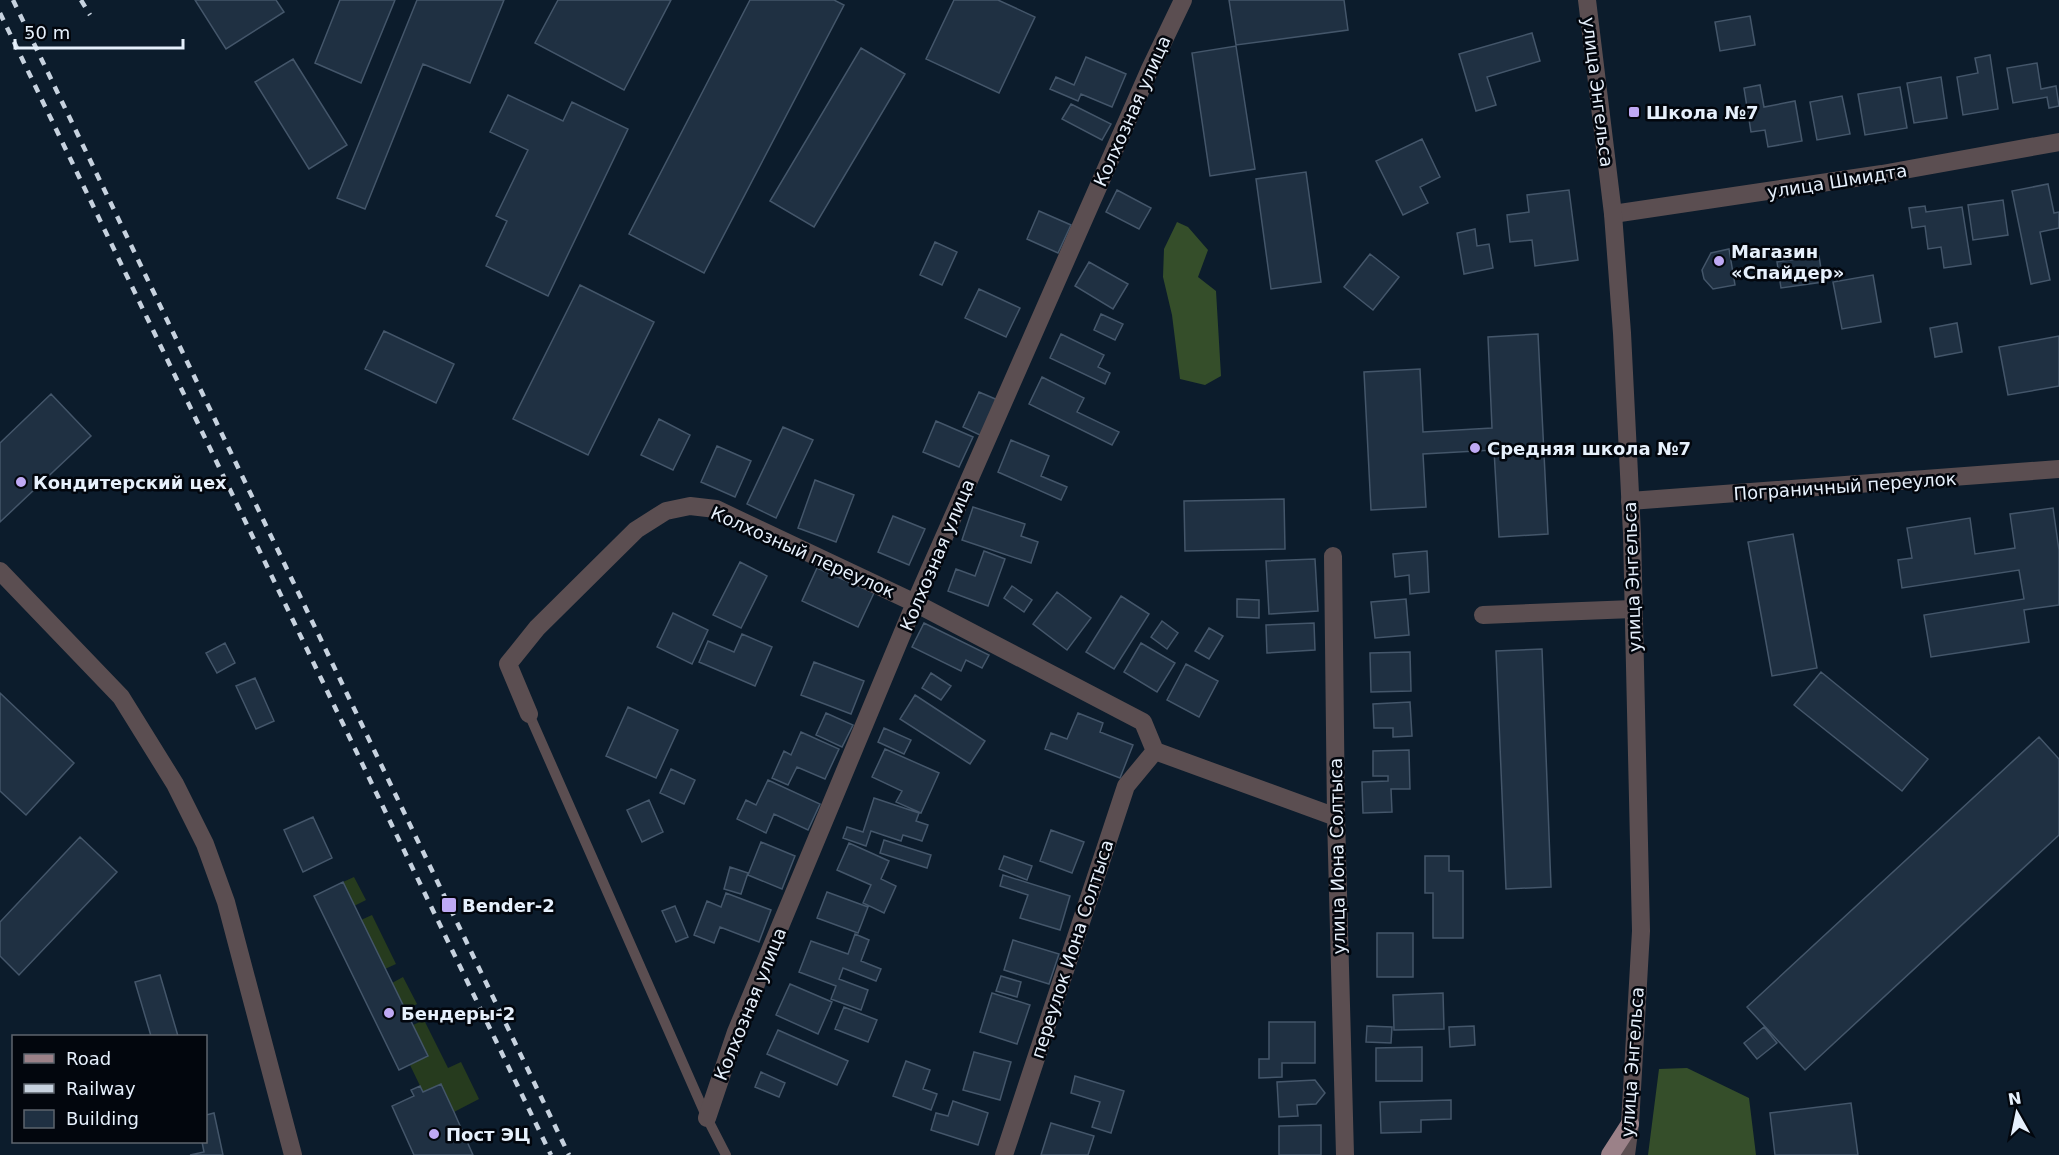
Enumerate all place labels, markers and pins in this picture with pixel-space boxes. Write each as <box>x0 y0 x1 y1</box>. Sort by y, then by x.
place label: Школа №7 <box>1646 102 1759 123</box>
marker: Школа №7 <box>1627 105 1641 119</box>
place label: Магазин «Спайдер» <box>1731 241 1844 283</box>
marker: Магазин «Спайдер» <box>1712 254 1726 268</box>
place label: Средняя школа №7 <box>1487 438 1691 459</box>
marker: Средняя школа №7 <box>1468 441 1482 455</box>
place label: Кондитерский цех <box>33 472 227 493</box>
marker: Кондитерский цех <box>14 475 28 489</box>
place label: Bender-2 <box>462 895 555 916</box>
marker: Bender-2 <box>440 896 458 914</box>
place label: Бендеры-2 <box>401 1003 515 1024</box>
marker: Бендеры-2 <box>382 1006 396 1020</box>
place label: Пост ЭЦ <box>446 1124 531 1145</box>
marker: Пост ЭЦ <box>427 1127 441 1141</box>

